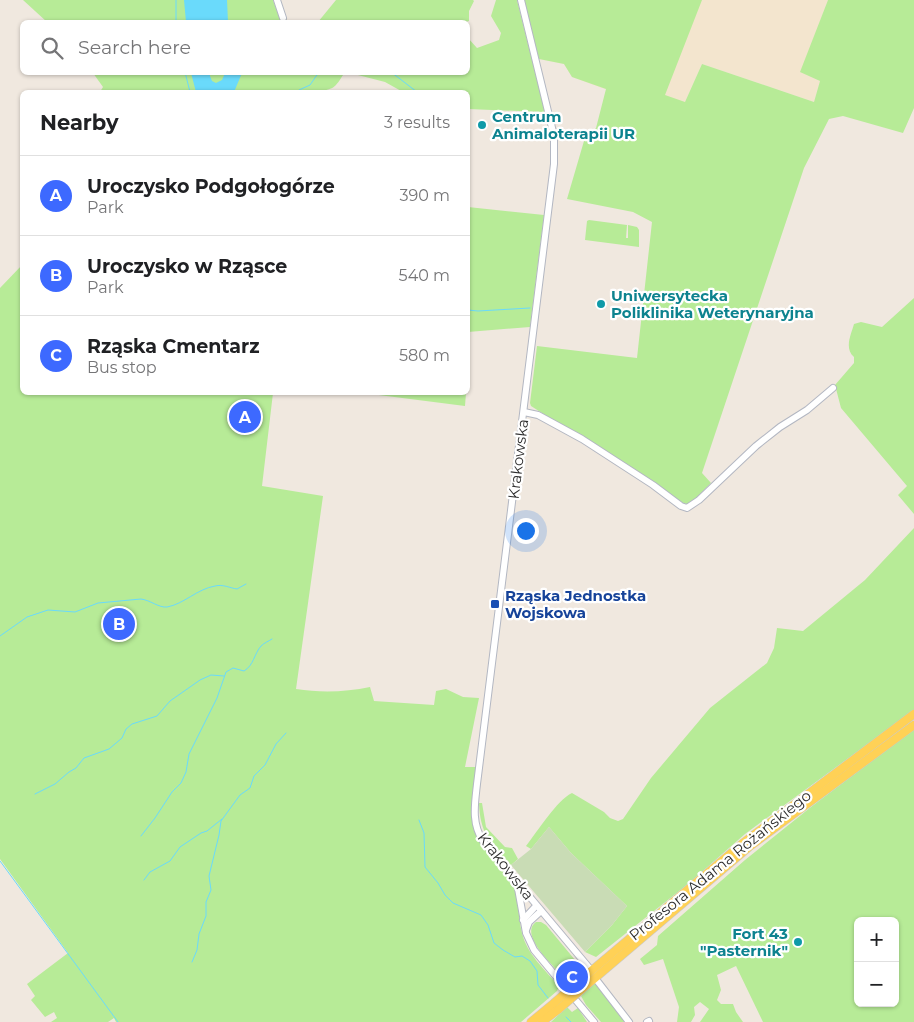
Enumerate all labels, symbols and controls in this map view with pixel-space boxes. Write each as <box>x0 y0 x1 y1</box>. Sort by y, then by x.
search box <box>20 20 470 75</box>
icon: search <box>38 34 66 62</box>
text: Search here <box>78 36 191 59</box>
place label: Centrum Animaloterapii UR <box>491 107 635 143</box>
text: Nearby <box>40 110 119 135</box>
text: 3 results <box>384 113 450 132</box>
marker: Centrum Animaloterapii UR <box>476 119 488 131</box>
text: Uroczysko Podgołogórze <box>87 175 335 198</box>
text: A <box>50 186 62 205</box>
text: 390 m <box>399 186 450 205</box>
text: Park <box>87 198 124 217</box>
text: Uroczysko w Rząsce <box>87 255 287 278</box>
text: B <box>50 266 62 285</box>
text: 540 m <box>399 266 450 285</box>
text: Park <box>87 278 124 297</box>
place label: Uniwersytecka Poliklinika Weterynaryjna <box>611 286 814 322</box>
marker: Uniwersytecka Poliklinika Weterynaryjna <box>595 298 607 310</box>
text: Rząska Cmentarz <box>87 335 259 358</box>
text: C <box>50 346 62 365</box>
text: 580 m <box>399 346 450 365</box>
text: Bus stop <box>87 358 157 377</box>
pin: A <box>229 398 261 436</box>
street label: Krakowska <box>504 418 532 500</box>
your location <box>513 518 539 544</box>
place label: Rząska Jednostka Wojskowa <box>505 586 646 622</box>
marker: Rząska Jednostka Wojskowa <box>489 598 501 610</box>
pin: B <box>103 605 135 643</box>
street label: Profesora Adama Rożańskiego <box>625 786 815 944</box>
street label: Krakowska <box>474 828 538 904</box>
map controls <box>854 917 899 1007</box>
button: + <box>854 917 899 962</box>
place label: Fort 43 "Pasternik" <box>700 924 788 960</box>
marker: Fort 43 "Pasternik" <box>792 936 804 948</box>
pin: C <box>556 958 588 996</box>
button: − <box>854 962 899 1007</box>

